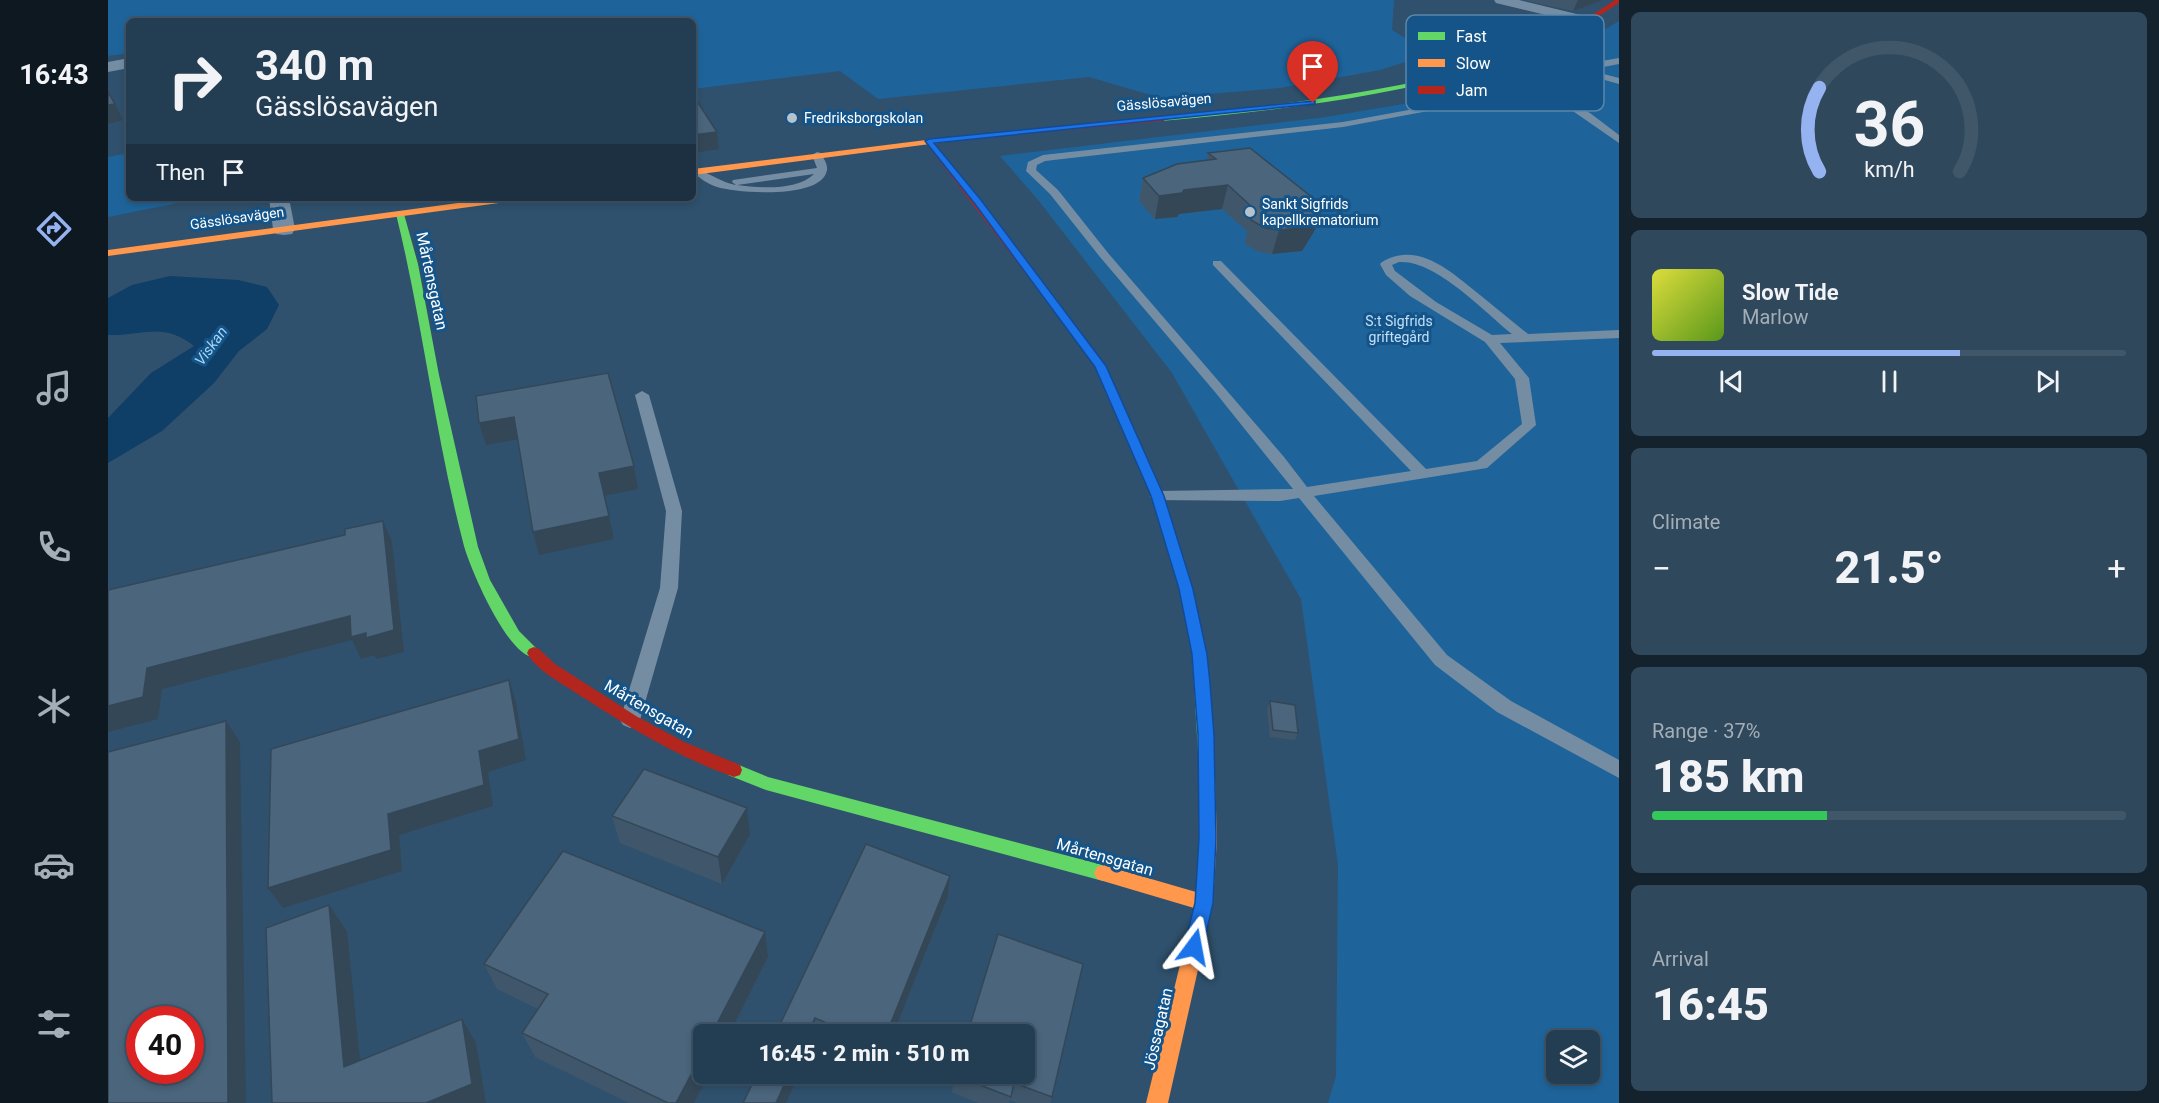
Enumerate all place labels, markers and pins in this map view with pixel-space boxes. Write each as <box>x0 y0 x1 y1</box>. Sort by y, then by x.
pin <box>1287 41 1338 103</box>
place label: Fredriksborgskolan <box>804 110 923 126</box>
marker: Fredriksborgskolan <box>785 111 799 125</box>
place label: Sankt Sigfrids kapellkrematorium <box>1262 196 1378 228</box>
marker: Sankt Sigfrids kapellkrematorium <box>1243 205 1257 219</box>

